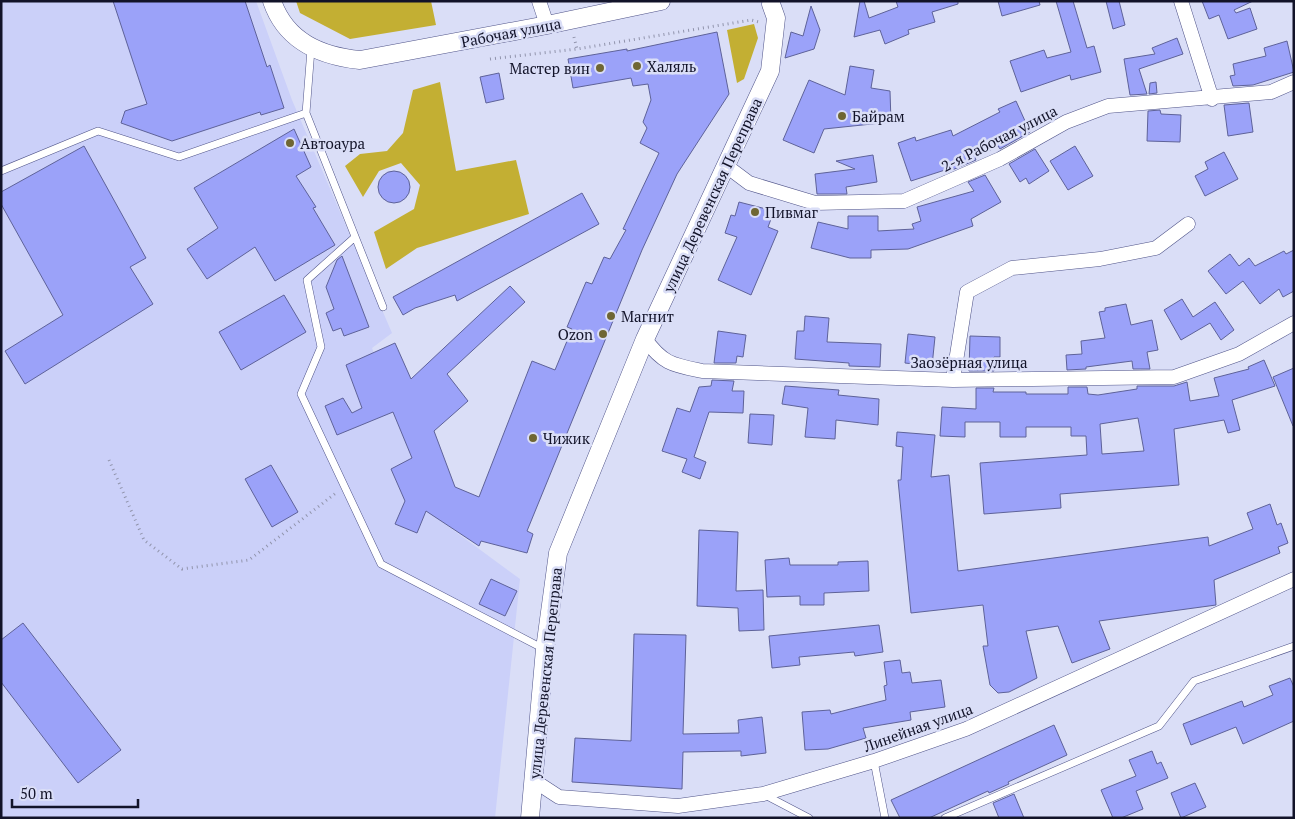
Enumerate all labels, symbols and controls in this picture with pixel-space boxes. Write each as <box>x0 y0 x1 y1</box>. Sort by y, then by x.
street label: Рабочая улица <box>459 12 563 52</box>
place label: Халяль <box>647 56 697 76</box>
place label: Мастер вин <box>509 58 590 78</box>
marker: Халяль <box>631 60 643 72</box>
marker: Мастер вин <box>594 62 606 74</box>
street label: улица Деревенская Переправа <box>658 94 766 296</box>
street label: 2-я Рабочая улица <box>938 100 1061 176</box>
place label: Байрам <box>852 106 905 126</box>
marker: Байрам <box>836 110 848 122</box>
place label: Автоаура <box>300 133 366 153</box>
marker: Автоаура <box>284 137 296 149</box>
place label: Пивмаг <box>765 202 818 222</box>
marker: Пивмаг <box>749 206 761 218</box>
place label: Магнит <box>621 306 674 326</box>
marker: Магнит <box>605 310 617 322</box>
place label: Ozon <box>558 324 593 344</box>
marker: Ozon <box>597 328 609 340</box>
street label: Заозёрная улица <box>910 352 1028 372</box>
place label: Чижик <box>543 428 591 448</box>
marker: Чижик <box>527 432 539 444</box>
street label: улица Деревенская Переправа <box>524 566 566 781</box>
street label: Линейная улица <box>860 698 976 756</box>
scale bar <box>12 776 139 808</box>
text: 50 m <box>20 783 53 803</box>

